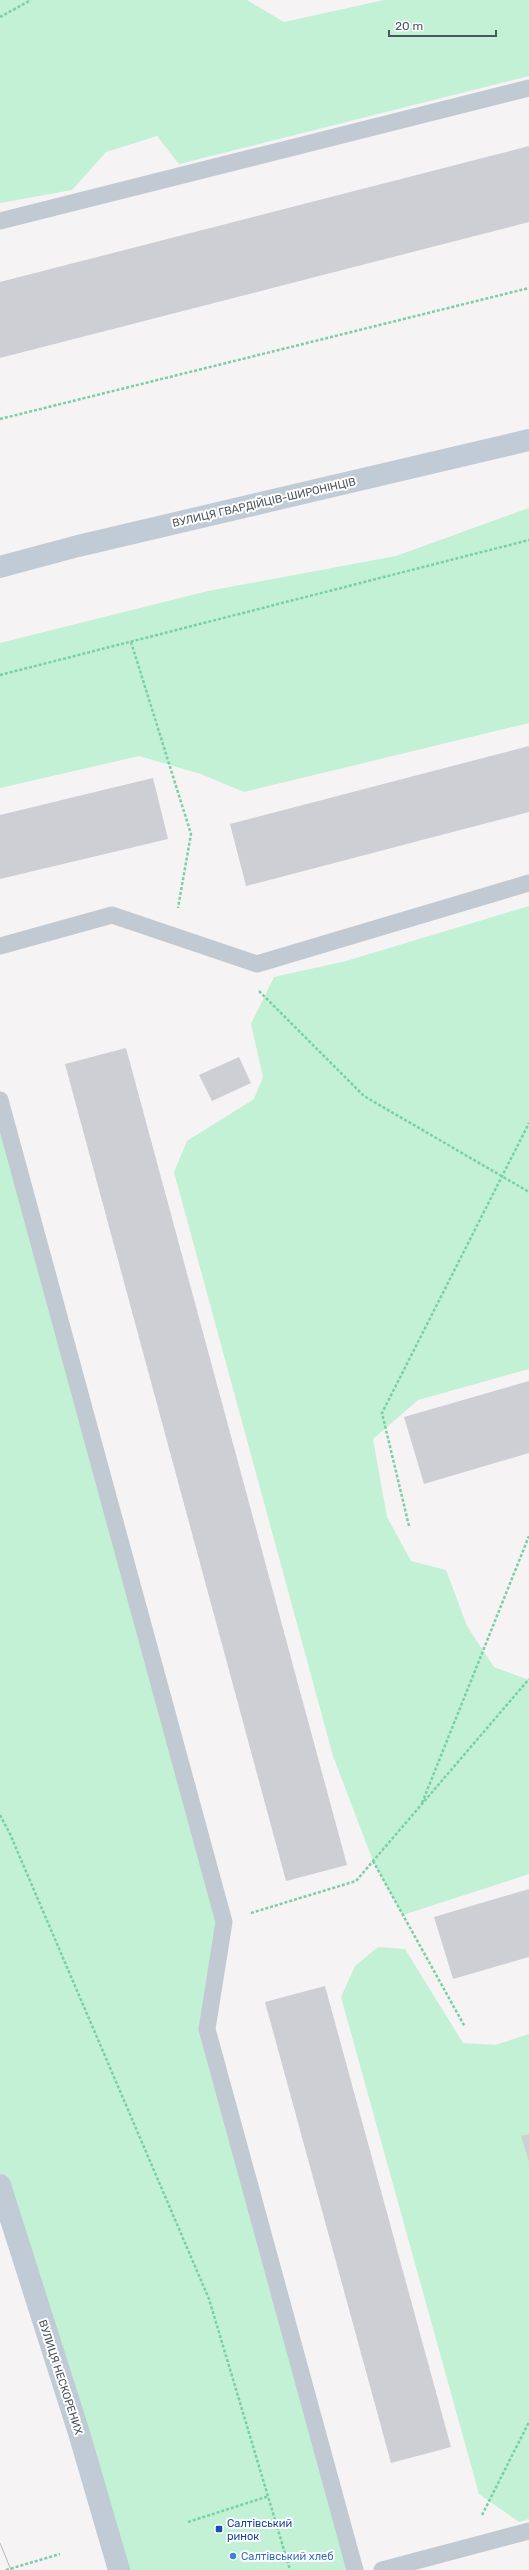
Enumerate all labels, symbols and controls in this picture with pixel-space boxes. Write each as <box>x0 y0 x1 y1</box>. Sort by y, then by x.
scale bar <box>389 12 496 38</box>
text: 20 m <box>395 19 423 33</box>
street label: ВУЛИЦЯ ГВАРДІЙЦІВ-ШИРОНІНЦІВ <box>171 475 357 530</box>
street label: ВУЛИЦЯ НЕСКОРЕНИХ <box>36 2318 85 2436</box>
place label: Салтівський ринок <box>227 2517 292 2543</box>
marker: Салтівський ринок <box>214 2524 224 2534</box>
place label: Салтівський хлеб <box>241 2550 334 2563</box>
marker: Салтівський хлеб <box>228 2551 238 2561</box>

